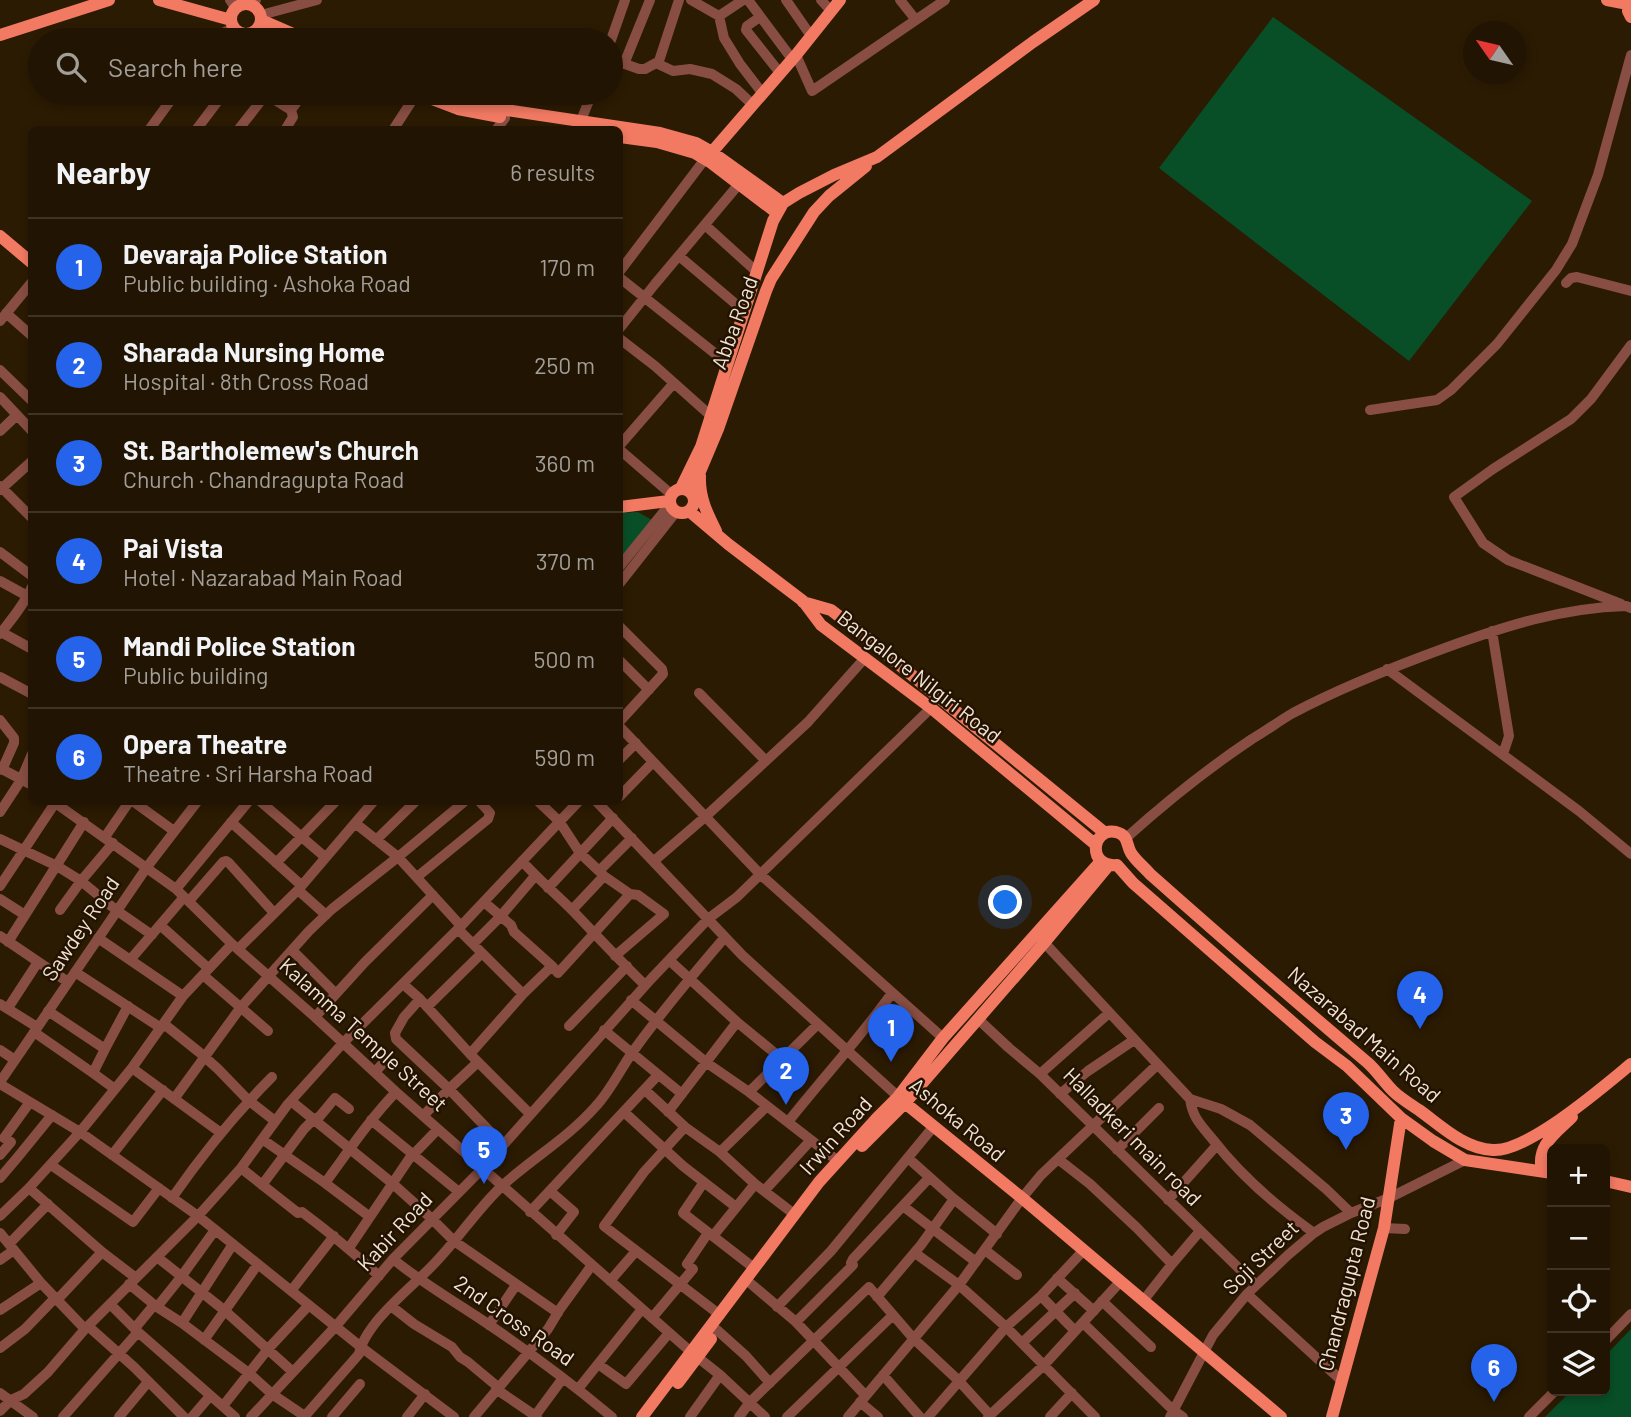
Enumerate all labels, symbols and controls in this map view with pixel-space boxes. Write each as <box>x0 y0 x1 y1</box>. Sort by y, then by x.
north arrow <box>1463 21 1526 84</box>
search box <box>28 28 623 105</box>
icon: search <box>52 48 90 86</box>
text: Search here <box>108 51 243 82</box>
text: Nearby <box>56 154 151 190</box>
text: 6 results <box>510 158 595 186</box>
text: Devaraja Police Station <box>123 238 388 269</box>
text: 1 <box>75 253 83 281</box>
text: 170 m <box>539 253 595 281</box>
text: Public building · Ashoka Road <box>123 269 411 297</box>
street label: Abba Road <box>705 273 762 372</box>
text: Sharada Nursing Home <box>123 336 385 367</box>
text: 2 <box>73 351 85 379</box>
text: 250 m <box>534 351 595 379</box>
text: Hospital · 8th Cross Road <box>123 367 369 395</box>
text: St. Bartholemew's Church <box>123 434 419 465</box>
text: 3 <box>73 449 85 477</box>
text: 360 m <box>535 449 595 477</box>
text: Church · Chandragupta Road <box>123 465 404 493</box>
text: Pai Vista <box>123 532 223 563</box>
text: 4 <box>72 547 86 575</box>
text: 370 m <box>536 547 595 575</box>
text: Hotel · Nazarabad Main Road <box>123 563 403 591</box>
street label: Bangalore Nilgiri Road <box>833 604 1007 748</box>
text: Mandi Police Station <box>123 630 355 661</box>
text: 5 <box>73 645 85 673</box>
text: 500 m <box>534 645 595 673</box>
text: Public building <box>123 661 268 689</box>
text: Opera Theatre <box>123 728 287 759</box>
text: 6 <box>73 743 85 771</box>
text: 590 m <box>535 743 595 771</box>
text: Theatre · Sri Harsha Road <box>123 759 373 787</box>
street label: Sawdey Road <box>36 871 124 985</box>
your location <box>988 885 1022 919</box>
street label: Kalamma Temple Street <box>275 952 453 1116</box>
street label: Nazarabad Main Road <box>1283 961 1446 1107</box>
pin: 4 <box>1397 971 1443 1029</box>
pin: 1 <box>868 1004 914 1062</box>
pin: 2 <box>763 1047 809 1105</box>
street label: Halladkeri main road <box>1059 1062 1207 1210</box>
street label: Ashoka Road <box>905 1072 1011 1166</box>
street label: Irwin Road <box>793 1091 876 1179</box>
pin: 3 <box>1323 1092 1369 1150</box>
pin: 5 <box>461 1126 507 1184</box>
map controls <box>1547 1144 1610 1396</box>
button: + <box>1547 1144 1610 1207</box>
street label: Kabir Road <box>351 1186 437 1276</box>
street label: Chandragupta Road <box>1312 1194 1379 1373</box>
button: − <box>1547 1207 1610 1270</box>
street label: Soji Street <box>1217 1215 1303 1299</box>
street label: 2nd Cross Road <box>450 1269 580 1370</box>
button: locate <box>1547 1270 1610 1333</box>
button: layers <box>1547 1333 1610 1396</box>
pin: 6 <box>1471 1344 1517 1402</box>

